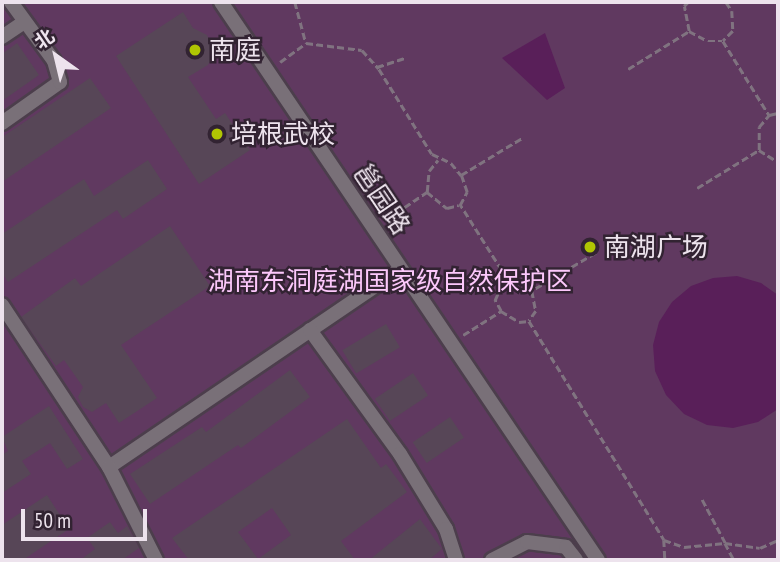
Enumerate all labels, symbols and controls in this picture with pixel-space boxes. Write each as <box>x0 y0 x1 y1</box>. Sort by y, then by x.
north arrow <box>21 21 91 91</box>
text: 北 <box>30 23 59 54</box>
place label: 南庭 <box>209 34 261 66</box>
marker: 南庭 <box>187 42 203 58</box>
place label: 培根武校 <box>231 118 335 150</box>
marker: 培根武校 <box>209 126 225 142</box>
street label: 邕园路 <box>347 158 417 240</box>
place label: 南湖广场 <box>604 231 708 263</box>
marker: 南湖广场 <box>582 239 598 255</box>
park label: 湖南东洞庭湖国家级自然保护区 <box>208 265 572 297</box>
scale bar <box>24 496 150 540</box>
text: 50 m <box>34 507 71 534</box>

